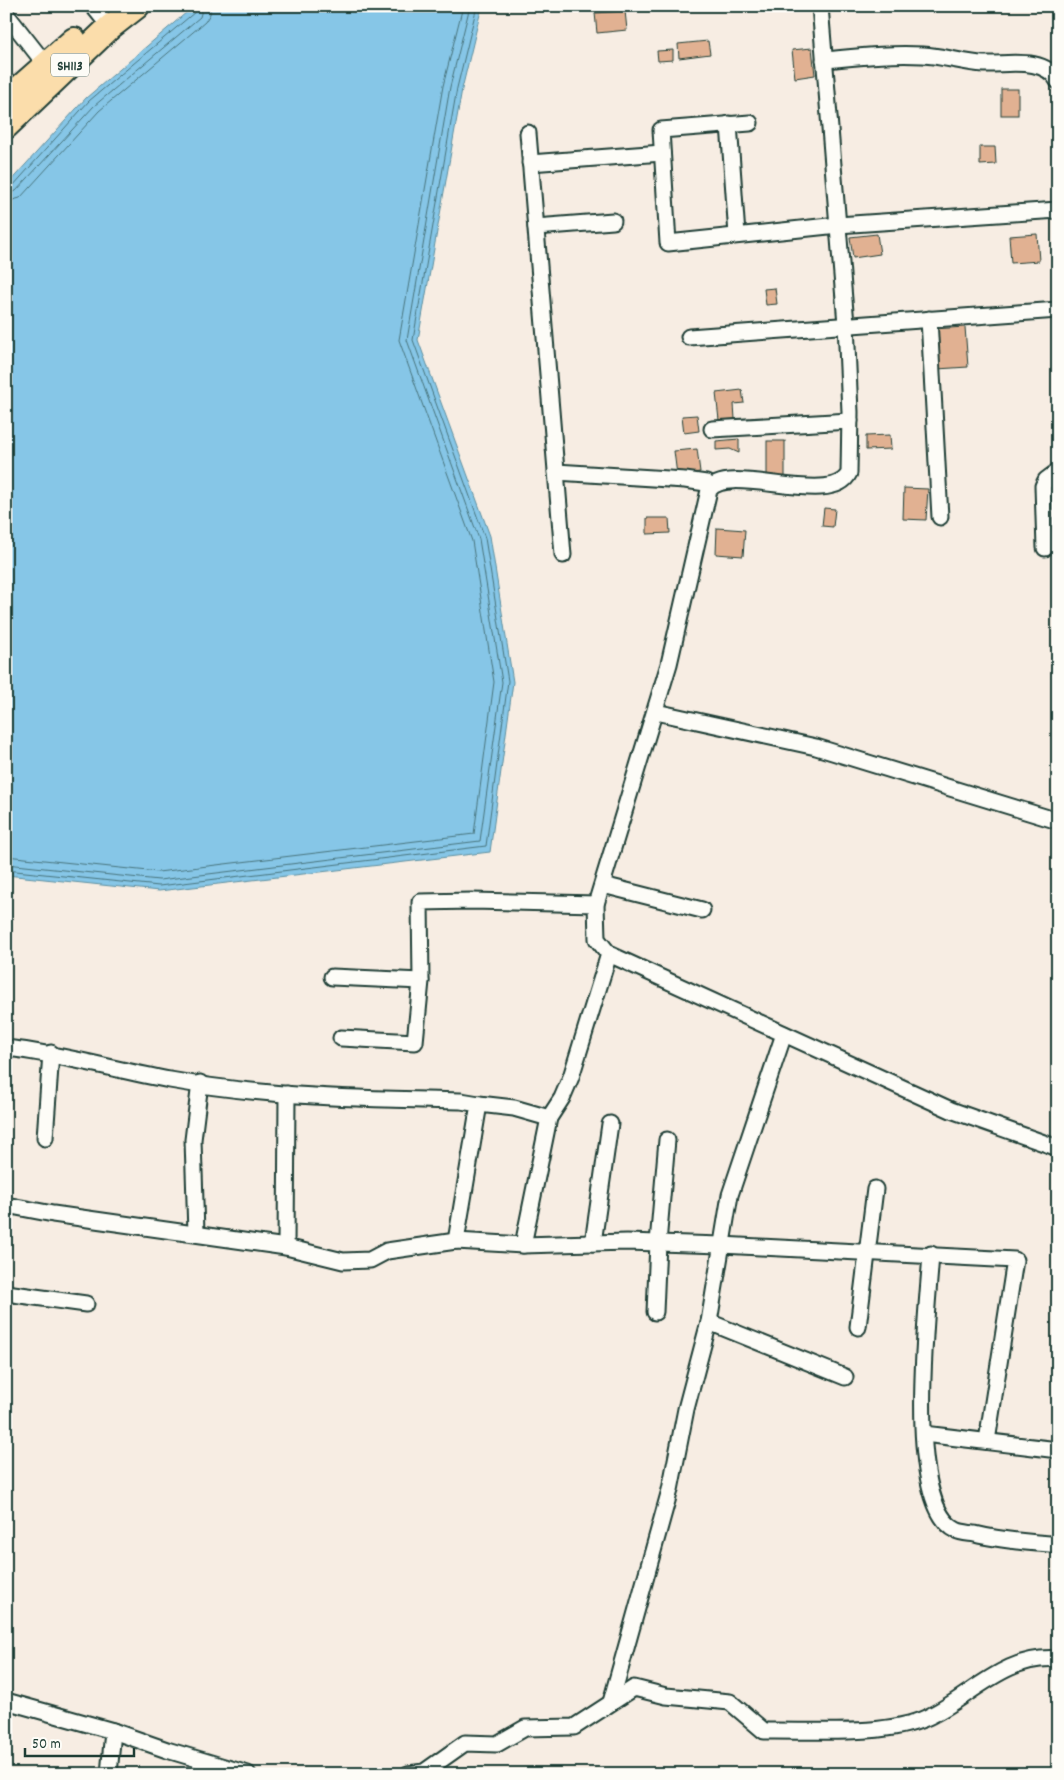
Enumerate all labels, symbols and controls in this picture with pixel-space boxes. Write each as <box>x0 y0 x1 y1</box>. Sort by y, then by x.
road number: SH113 <box>51 54 89 76</box>
scale bar <box>25 1725 134 1757</box>
text: 50 m <box>32 1734 61 1756</box>

